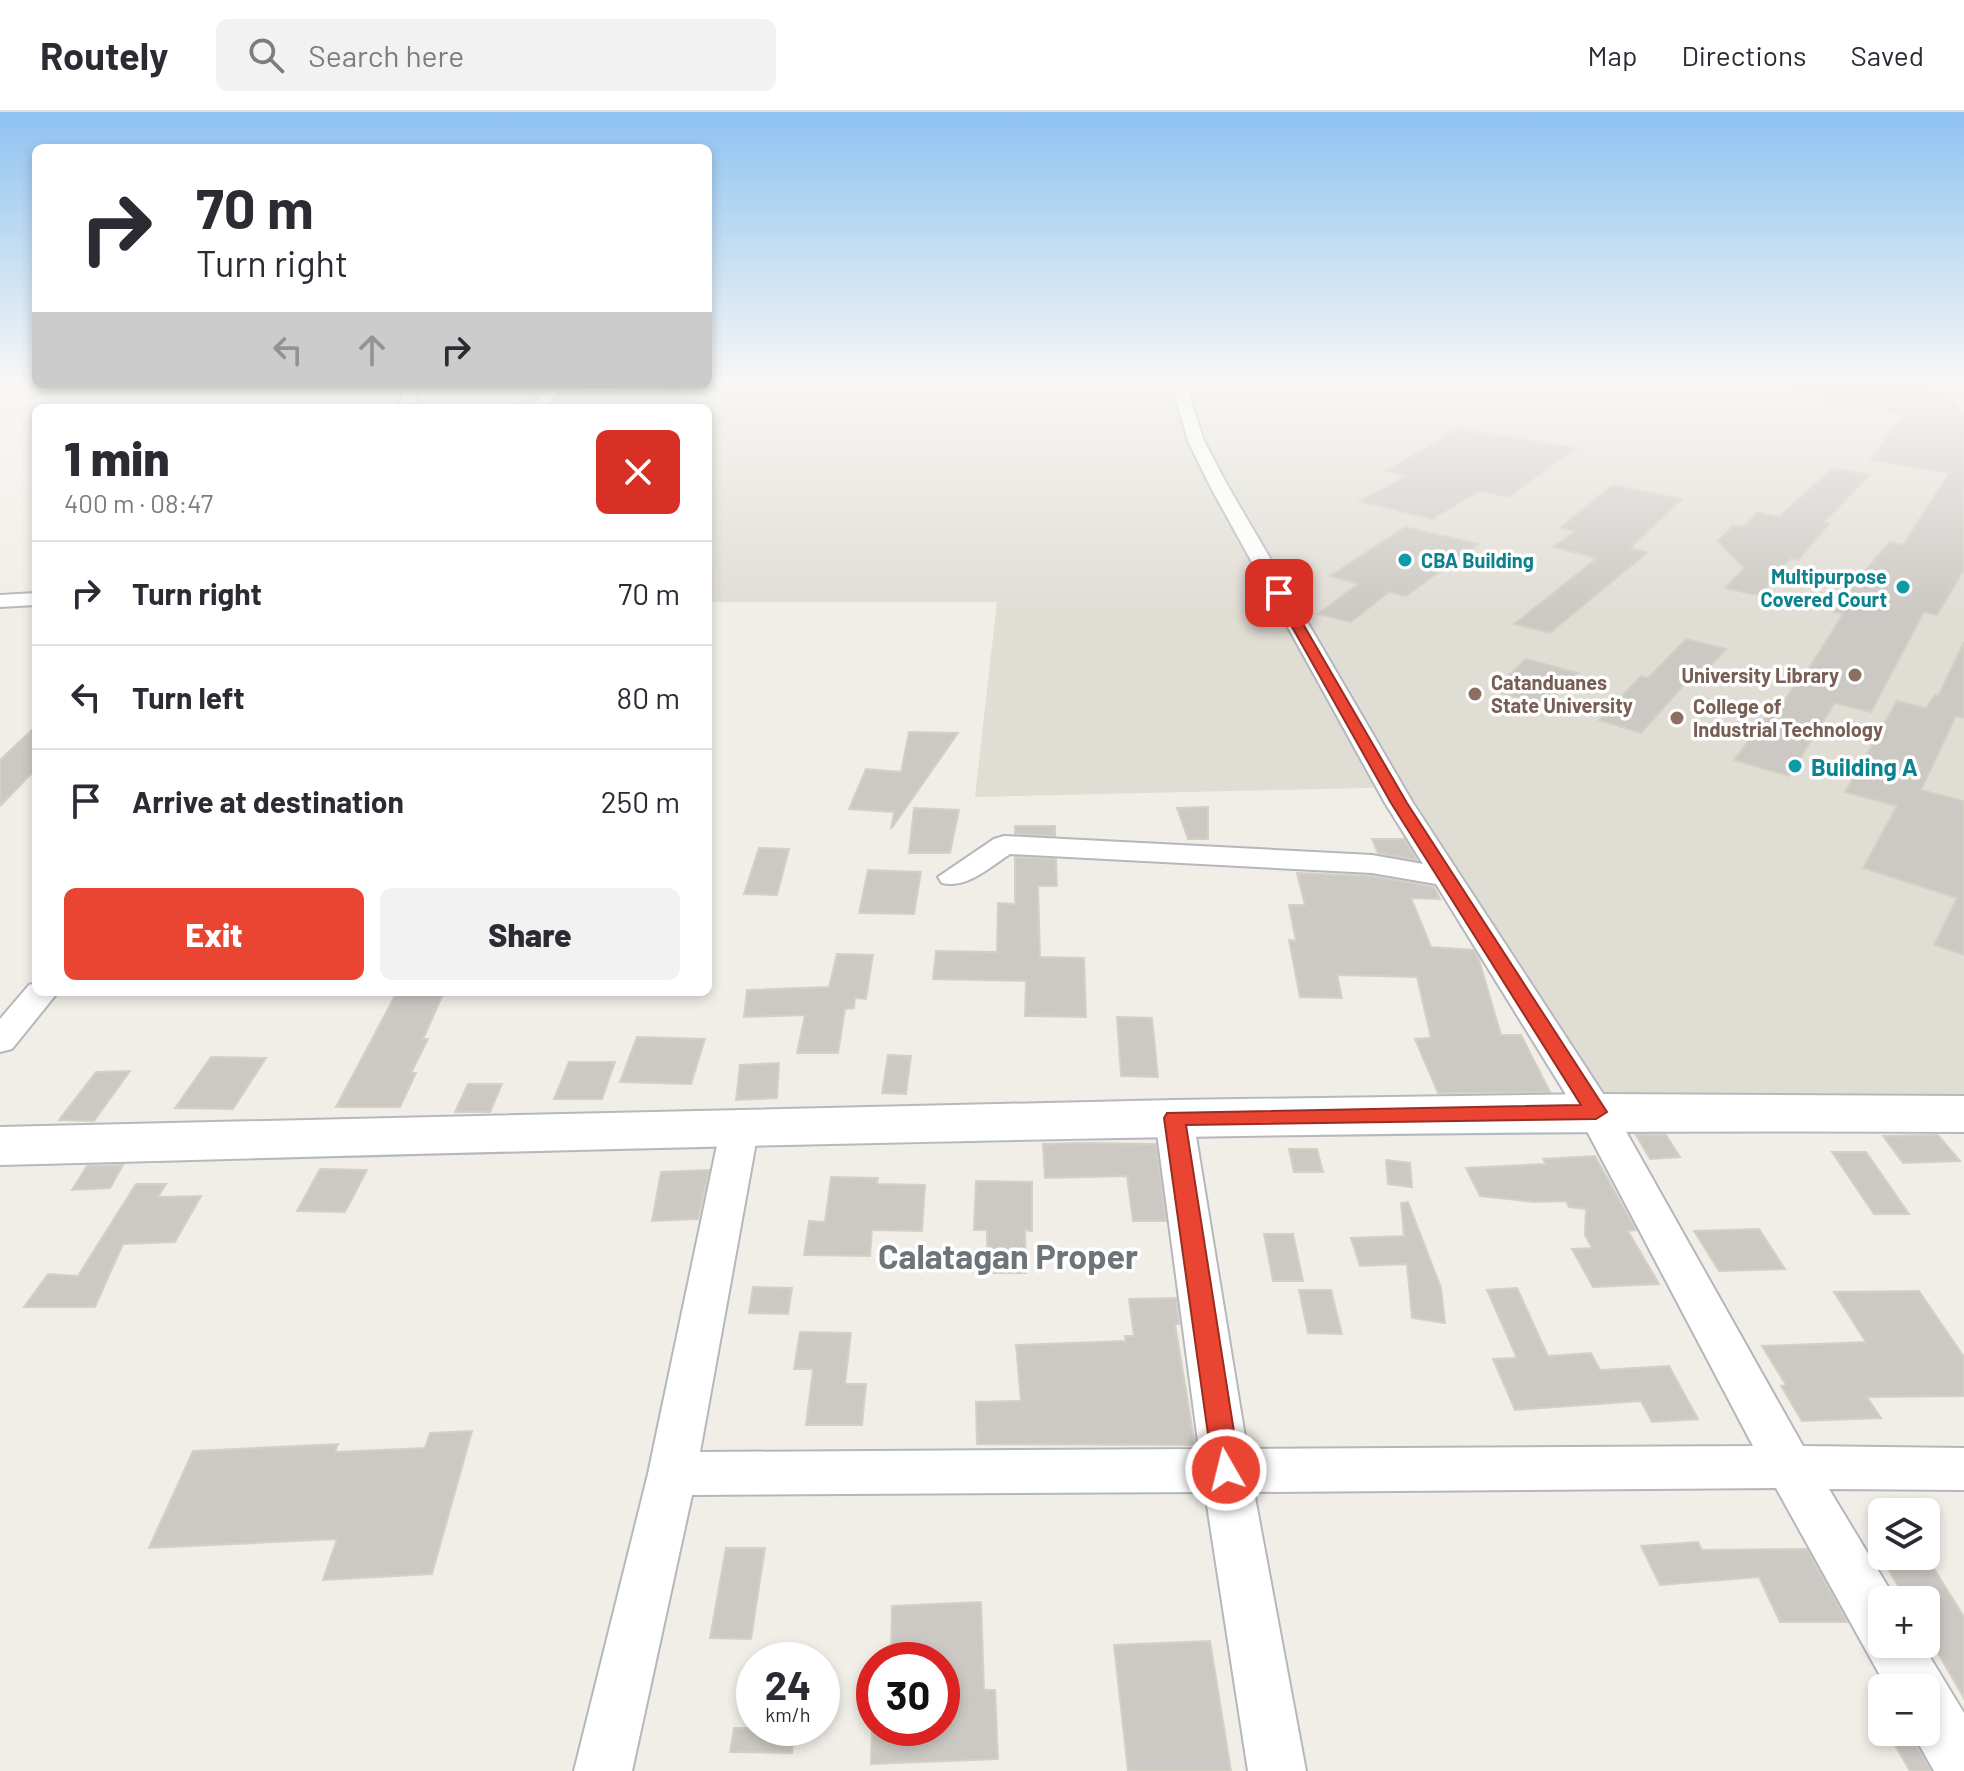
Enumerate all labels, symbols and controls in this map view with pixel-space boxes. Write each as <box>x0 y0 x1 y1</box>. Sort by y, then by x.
search box <box>216 19 776 91</box>
text: Routely <box>40 32 168 78</box>
icon: search <box>244 33 288 77</box>
text: Search here <box>308 37 464 73</box>
text: Map <box>1588 38 1637 72</box>
text: Directions <box>1681 38 1807 72</box>
text: Saved <box>1851 38 1924 72</box>
text: 70 m <box>196 173 314 240</box>
icon: right <box>64 176 168 280</box>
text: Turn right <box>196 241 348 284</box>
icon: left <box>266 328 310 372</box>
icon: ahead <box>350 328 394 372</box>
icon: right <box>434 328 478 372</box>
text: 1 min <box>64 428 170 486</box>
button: close <box>596 430 680 514</box>
text: 400 m · 08:47 <box>64 487 213 518</box>
place label: CBA Building <box>1421 548 1534 572</box>
marker: CBA Building <box>1396 551 1414 569</box>
pin <box>1245 559 1313 627</box>
place label: Multipurpose Covered Court <box>1760 564 1887 611</box>
icon: right <box>64 571 108 615</box>
icon: arrive <box>1257 571 1301 615</box>
text: Turn right <box>132 575 262 611</box>
text: 70 m <box>618 575 680 611</box>
marker: Multipurpose Covered Court <box>1894 578 1912 596</box>
place label: University Library <box>1681 663 1839 687</box>
marker: University Library <box>1846 666 1864 684</box>
place label: Catanduanes State University <box>1491 670 1633 717</box>
icon: left <box>64 675 108 719</box>
text: Turn left <box>132 679 245 715</box>
text: 80 m <box>617 679 680 715</box>
marker: Catanduanes State University <box>1466 685 1484 703</box>
place label: College of Industrial Technology <box>1693 694 1883 741</box>
marker: College of Industrial Technology <box>1668 709 1686 727</box>
place label: Building A <box>1811 752 1918 781</box>
marker: Building A <box>1786 757 1804 775</box>
icon: arrive <box>64 779 108 823</box>
text: Arrive at destination <box>132 783 404 819</box>
text: 250 m <box>601 783 680 819</box>
button: Exit <box>64 888 364 980</box>
button: Share <box>380 888 680 980</box>
district label: Calatagan Proper <box>878 1235 1138 1276</box>
position arrow <box>1184 1428 1268 1512</box>
map controls <box>1868 1498 1940 1746</box>
button: layers <box>1868 1498 1940 1570</box>
button: + <box>1868 1586 1940 1658</box>
speed limit sign: 30 <box>856 1642 960 1746</box>
text: 24 <box>765 1660 811 1708</box>
button: − <box>1868 1674 1940 1746</box>
text: km/h <box>765 1702 811 1726</box>

